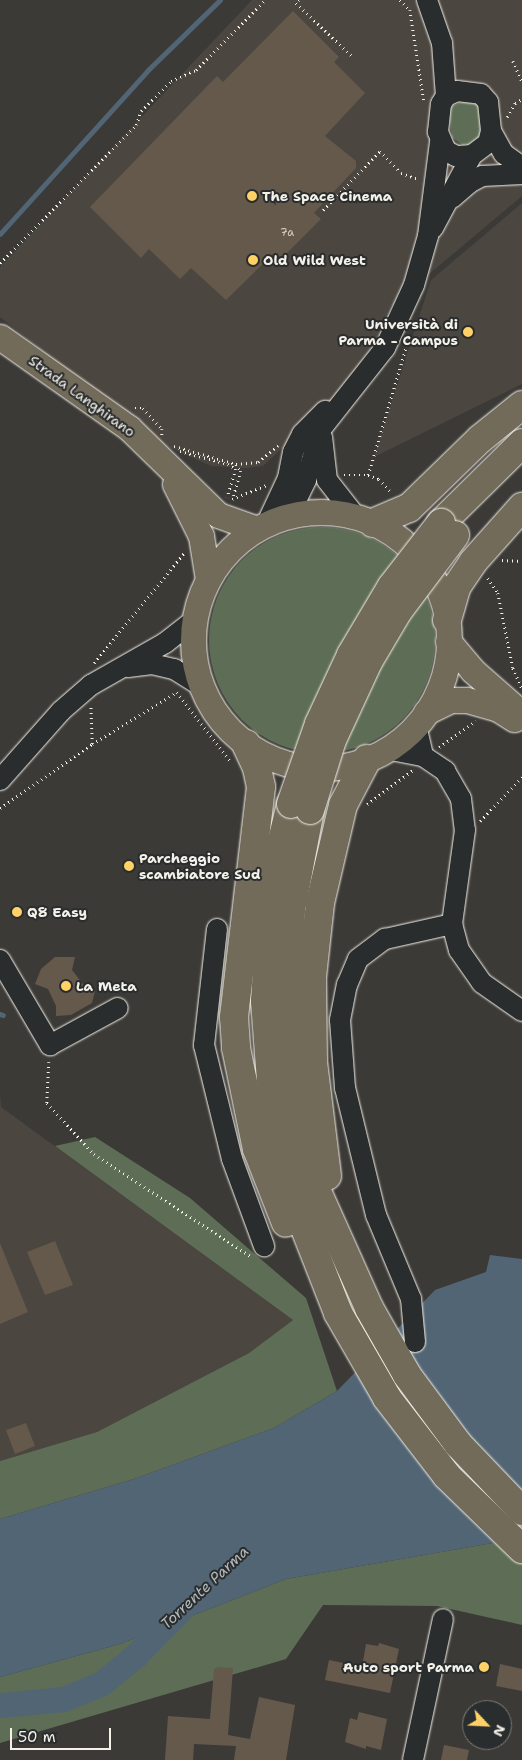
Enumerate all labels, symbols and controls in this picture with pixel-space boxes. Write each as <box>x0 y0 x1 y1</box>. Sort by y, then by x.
place label: The Space Cinema <box>262 188 392 204</box>
marker: The Space Cinema <box>246 190 258 202</box>
house number: 7a <box>280 226 294 240</box>
place label: Old Wild West <box>263 252 366 268</box>
marker: Old Wild West <box>247 254 259 266</box>
place label: Università di Parma - Campus <box>338 316 458 348</box>
marker: Università di Parma - Campus <box>462 326 474 338</box>
street label: Strada Langhirano <box>26 352 138 440</box>
place label: Parcheggio scambiatore Sud <box>139 850 261 882</box>
marker: Parcheggio scambiatore Sud <box>123 860 135 872</box>
place label: Q8 Easy <box>27 904 87 920</box>
marker: Q8 Easy <box>11 906 23 918</box>
place label: La Meta <box>76 978 137 994</box>
marker: La Meta <box>60 980 72 992</box>
water label: Torrente Parma <box>157 1543 253 1633</box>
place label: Auto sport Parma <box>343 1659 474 1675</box>
marker: Auto sport Parma <box>478 1661 490 1673</box>
north arrow <box>462 1700 512 1750</box>
scale bar <box>12 1718 114 1750</box>
text: N <box>489 1722 510 1740</box>
text: 50 m <box>18 1727 56 1747</box>

